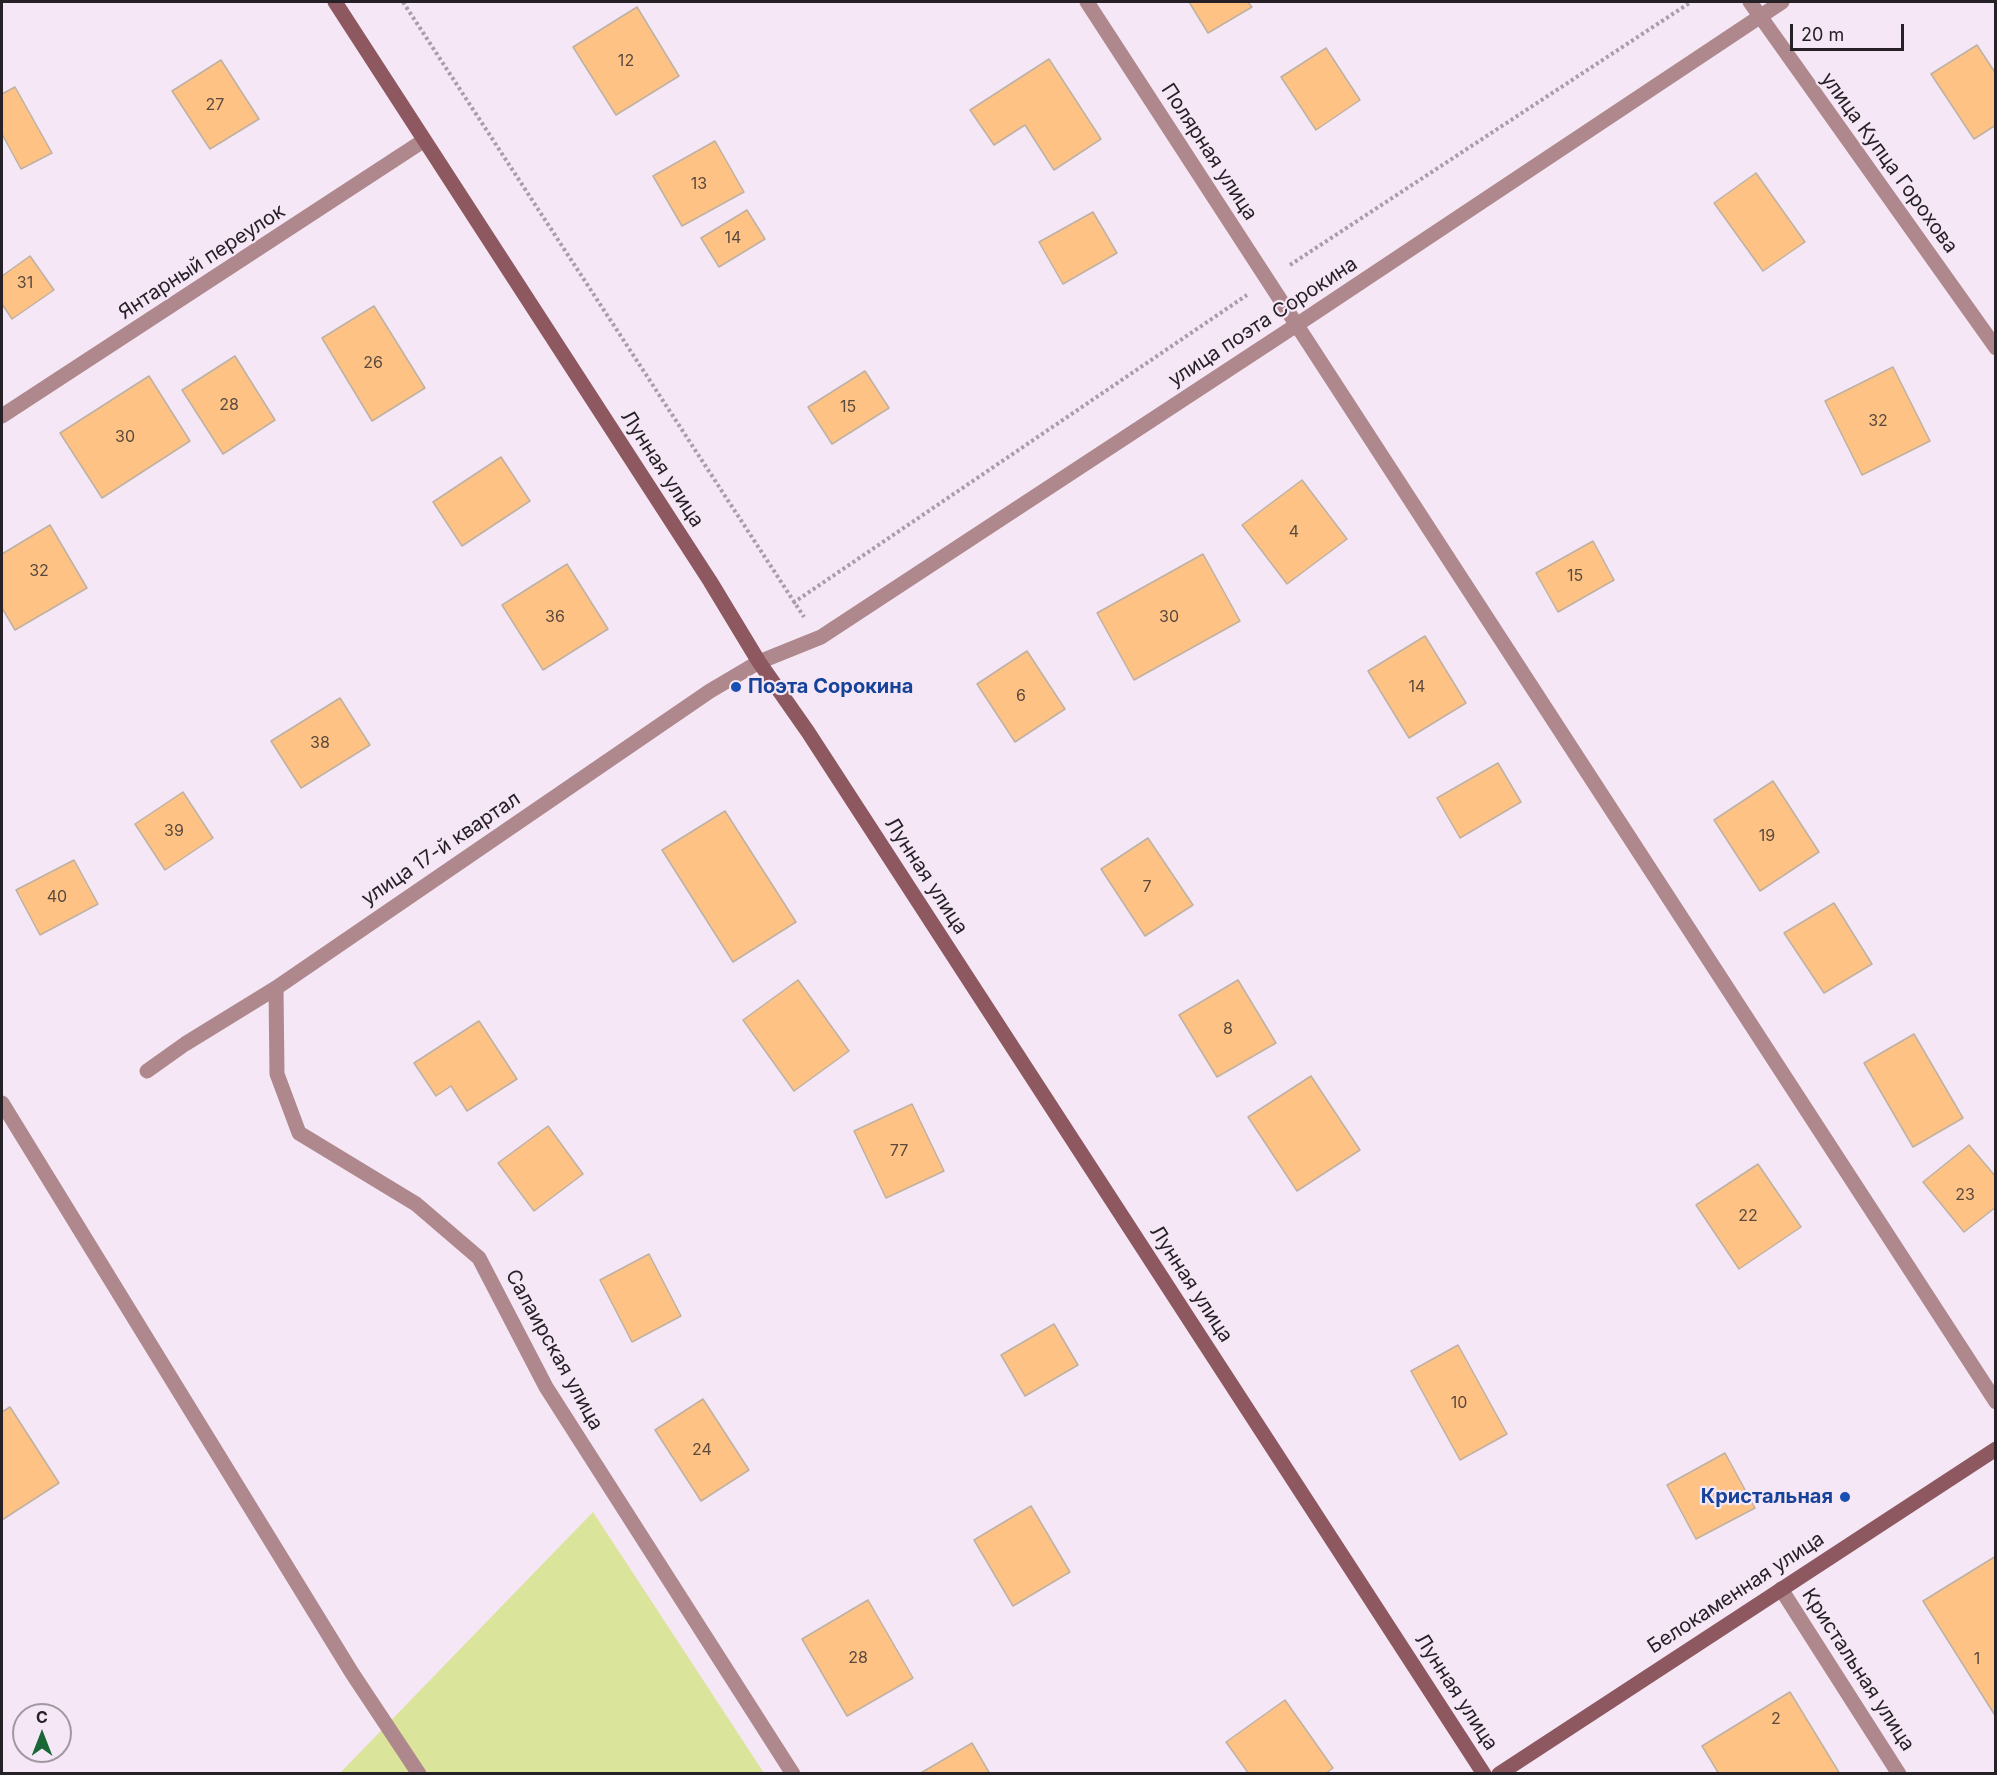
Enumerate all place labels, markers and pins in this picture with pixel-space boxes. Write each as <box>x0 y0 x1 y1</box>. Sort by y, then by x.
place label: Поэта Сорокина <box>748 675 913 699</box>
marker: Поэта Сорокина <box>729 680 743 694</box>
place label: Кристальная <box>1701 1485 1833 1509</box>
marker: Кристальная <box>1838 1490 1852 1504</box>

